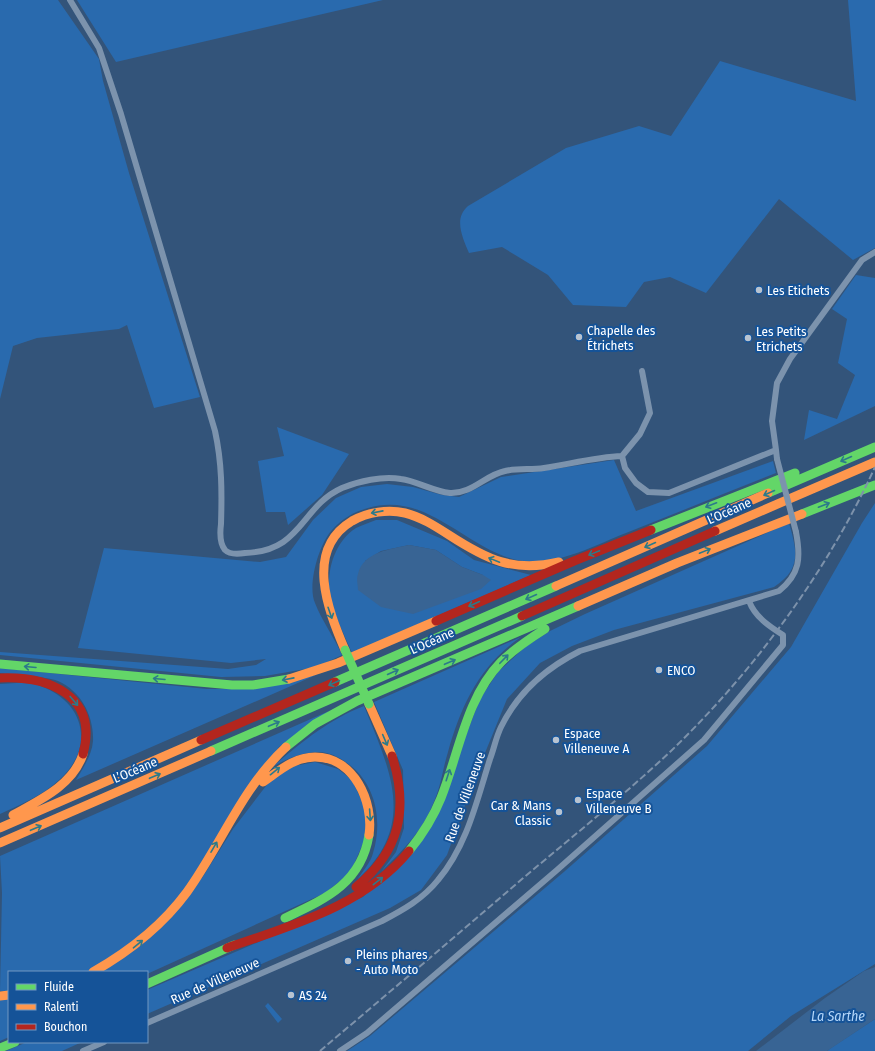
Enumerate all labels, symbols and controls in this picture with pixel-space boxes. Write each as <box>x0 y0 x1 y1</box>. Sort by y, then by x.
place label: Les Etichets <box>767 283 830 298</box>
marker: Les Etichets <box>754 285 764 295</box>
place label: Chapelle des Étrichets <box>587 323 656 353</box>
place label: Les Petits Etrichets <box>756 324 807 354</box>
marker: Chapelle des Étrichets <box>574 332 584 342</box>
marker: Les Petits Etrichets <box>743 333 753 343</box>
one-way arrow <box>841 456 853 464</box>
one-way arrow <box>763 490 775 497</box>
street label: L’Océane <box>705 495 753 527</box>
one-way arrow <box>817 501 829 509</box>
one-way arrow <box>706 502 718 510</box>
one-way arrow <box>371 508 384 516</box>
one-way arrow <box>644 542 656 549</box>
one-way arrow <box>699 547 711 555</box>
one-way arrow <box>588 549 600 557</box>
one-way arrow <box>489 556 501 564</box>
one-way arrow <box>525 594 537 601</box>
one-way arrow <box>468 601 480 608</box>
one-way arrow <box>327 607 335 619</box>
street label: L’Océane <box>408 625 456 657</box>
one-way arrow <box>499 654 508 664</box>
one-way arrow <box>443 658 455 666</box>
one-way arrow <box>24 663 37 670</box>
place label: ENCO <box>667 663 696 678</box>
marker: ENCO <box>654 665 664 675</box>
one-way arrow <box>387 668 399 675</box>
one-way arrow <box>282 675 295 683</box>
one-way arrow <box>153 676 166 683</box>
one-way arrow <box>329 679 341 687</box>
one-way arrow <box>70 696 79 707</box>
one-way arrow <box>268 720 280 727</box>
place label: Espace Villeneuve A <box>564 726 629 756</box>
one-way arrow <box>381 734 389 746</box>
marker: Espace Villeneuve A <box>551 735 561 745</box>
street label: Rue de Villeneuve <box>442 750 488 844</box>
street label: L’Océane <box>111 754 159 786</box>
one-way arrow <box>270 767 281 775</box>
one-way arrow <box>445 768 452 781</box>
one-way arrow <box>149 772 161 779</box>
place label: Espace Villeneuve B <box>586 786 652 816</box>
marker: Espace Villeneuve B <box>573 795 583 805</box>
place label: Car & Mans Classic <box>491 798 551 828</box>
marker: Car & Mans Classic <box>554 807 564 817</box>
one-way arrow <box>366 808 373 821</box>
one-way arrow <box>29 824 41 831</box>
one-way arrow <box>211 841 219 853</box>
one-way arrow <box>372 877 383 885</box>
one-way arrow <box>132 939 143 948</box>
place label: Pleins phares - Auto Moto <box>356 947 428 977</box>
street label: Rue de Villeneuve <box>168 955 262 1007</box>
marker: Pleins phares - Auto Moto <box>343 956 353 966</box>
legend <box>8 971 148 1043</box>
text: Fluide <box>44 980 74 994</box>
place label: AS 24 <box>299 988 327 1003</box>
marker: AS 24 <box>286 990 296 1000</box>
text: Ralenti <box>44 1000 79 1014</box>
water label: La Sarthe <box>811 1008 865 1025</box>
text: Bouchon <box>44 1020 87 1034</box>

